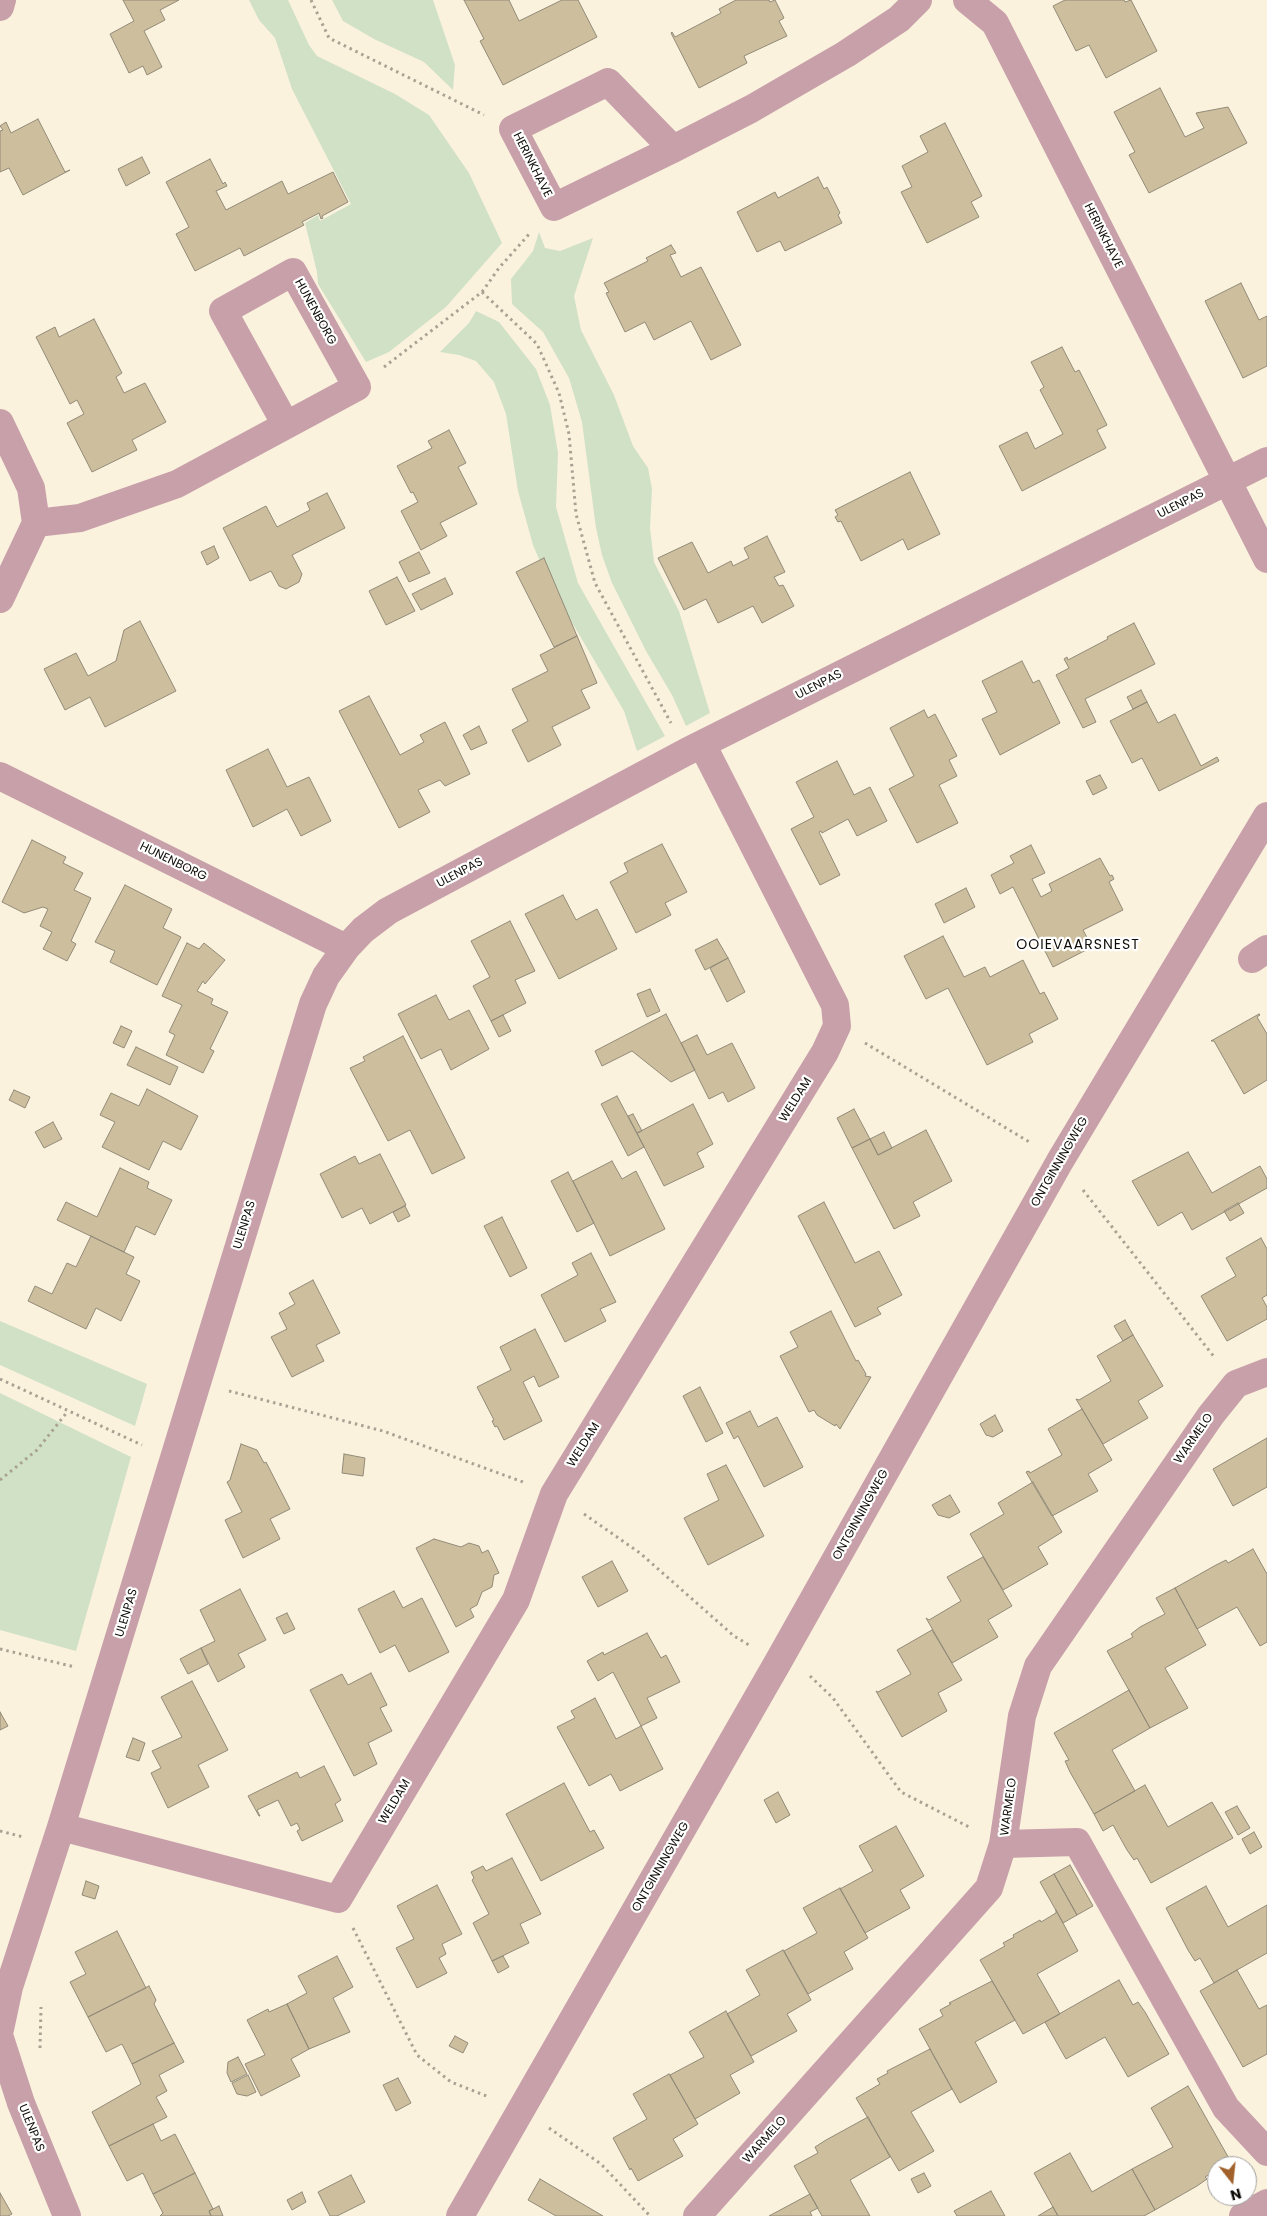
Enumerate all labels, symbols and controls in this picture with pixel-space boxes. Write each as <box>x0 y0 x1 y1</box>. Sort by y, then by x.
street label: HERINKHAVE <box>509 130 555 200</box>
street label: HERINKHAVE <box>1080 201 1126 271</box>
street label: HUNENBORG <box>291 277 339 347</box>
street label: ULENPAS <box>1155 486 1207 522</box>
street label: ULENPAS <box>793 667 845 703</box>
street label: HUNENBORG <box>137 840 209 884</box>
street label: ULENPAS <box>435 855 485 891</box>
district label: OOIEVAARSNEST <box>1015 937 1141 953</box>
street label: WELDAM <box>777 1075 815 1125</box>
street label: ONTGINNINGWEG <box>1028 1114 1092 1210</box>
street label: ULENPAS <box>231 1199 259 1251</box>
street label: WARMELO <box>1171 1411 1217 1467</box>
street label: WELDAM <box>565 1420 603 1470</box>
street label: ONTGINNINGWEG <box>830 1467 892 1563</box>
street label: ULENPAS <box>113 1587 141 1639</box>
street label: WELDAM <box>376 1777 414 1827</box>
street label: WARMELO <box>998 1777 1020 1837</box>
street label: ONTGINNINGWEG <box>629 1819 693 1915</box>
street label: ULENPAS <box>15 2102 47 2154</box>
street label: WARMELO <box>740 2114 790 2166</box>
north arrow <box>1207 2156 1257 2206</box>
text: N <box>1228 2183 1244 2206</box>

